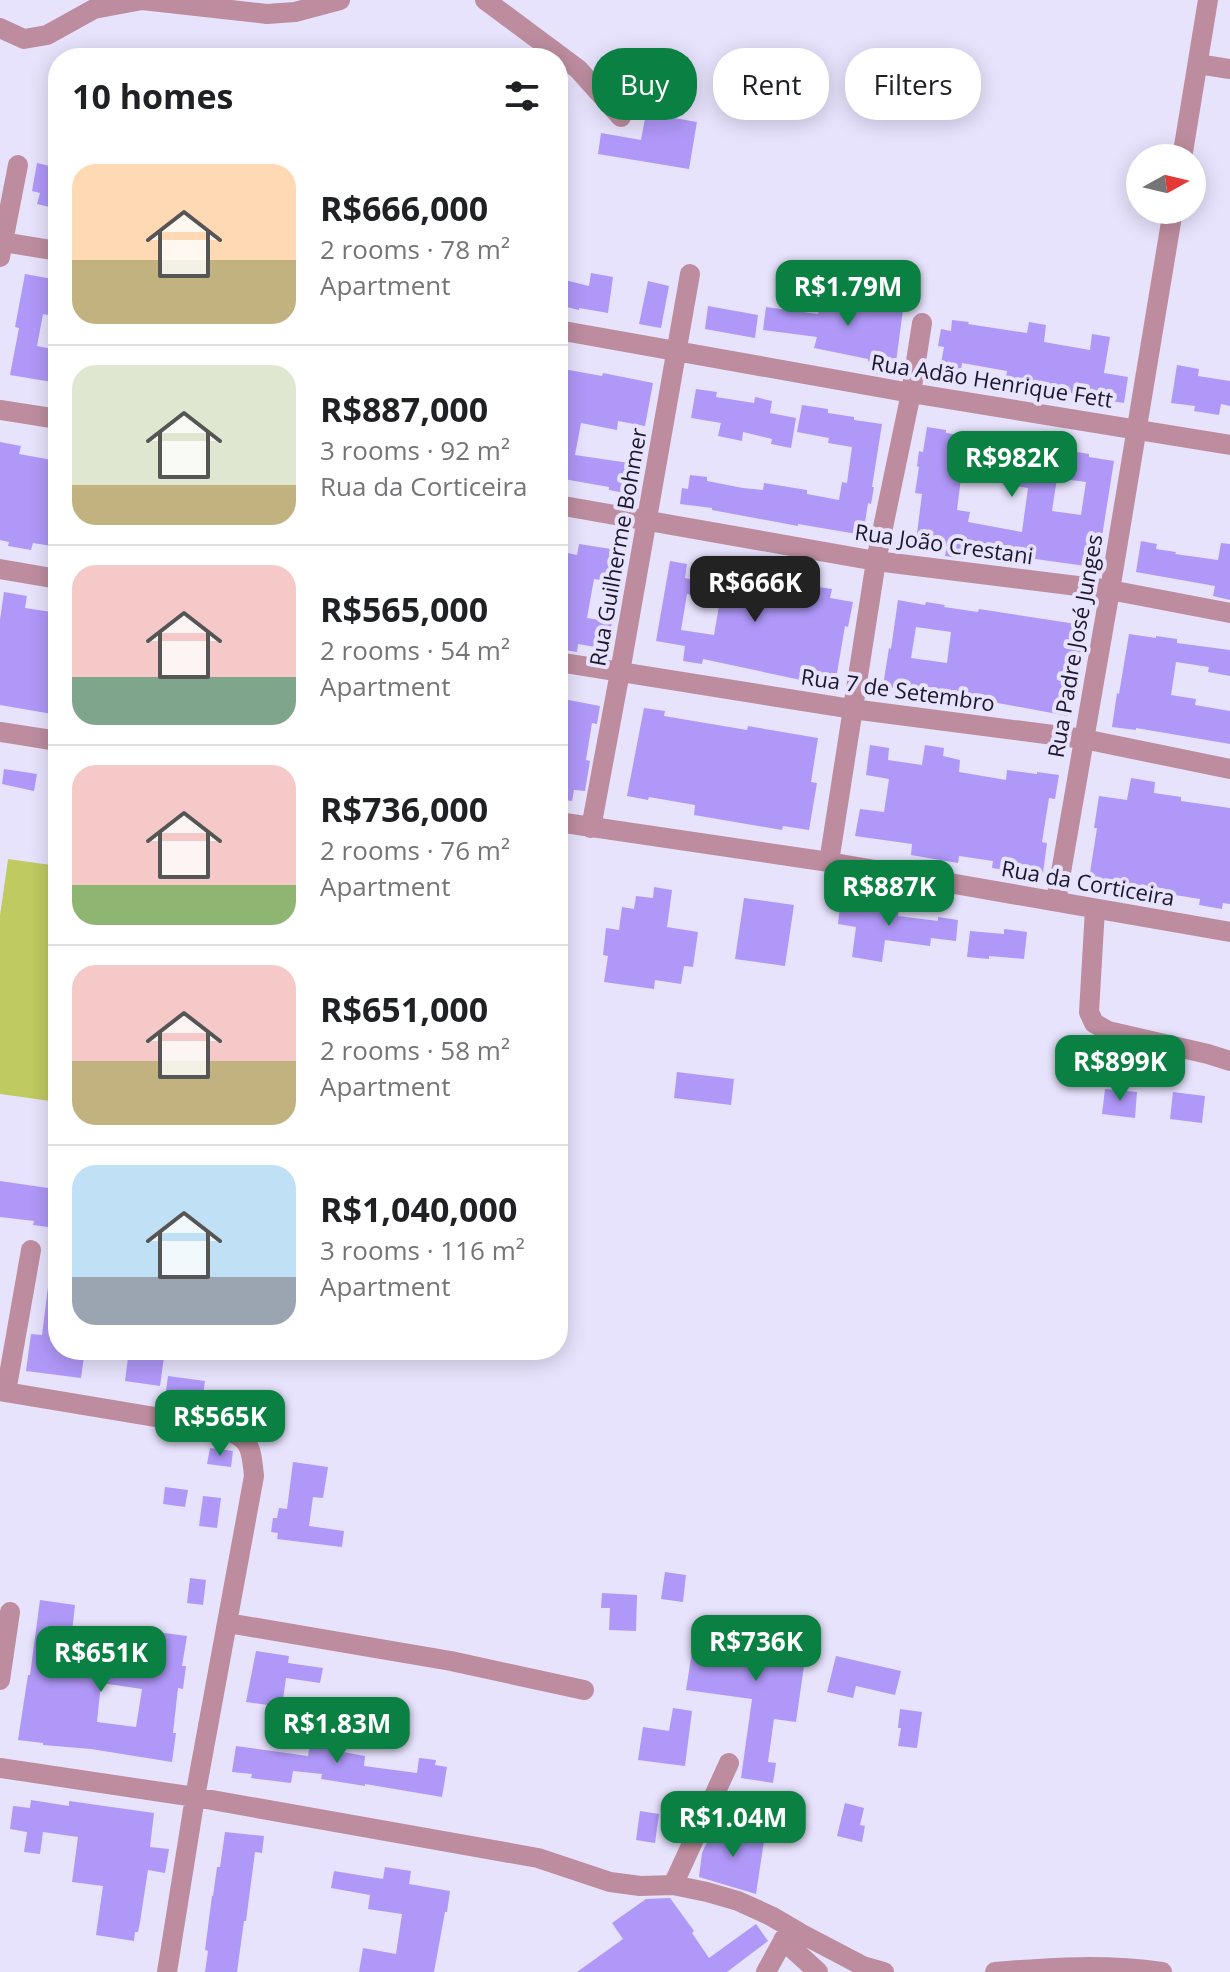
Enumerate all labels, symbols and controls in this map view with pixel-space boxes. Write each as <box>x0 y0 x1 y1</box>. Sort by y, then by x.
chip: Buy <box>592 48 697 120</box>
chip: Rent <box>713 48 829 120</box>
chip: Filters <box>845 48 981 120</box>
text: 10 homes <box>72 73 233 119</box>
icon: filters <box>500 74 544 118</box>
north arrow <box>1126 144 1206 224</box>
map controls <box>1126 144 1206 224</box>
text: R$666,000 <box>320 185 488 231</box>
icon: home <box>136 196 232 292</box>
text: 2 rooms · 78 m² <box>320 231 510 267</box>
pin: R$1.79M <box>774 260 922 328</box>
text: Apartment <box>320 267 451 303</box>
text: R$1.79M <box>794 268 902 304</box>
street label: Rua Adão Henrique Fett <box>869 346 1115 414</box>
text: R$887,000 <box>320 386 488 432</box>
icon: home <box>136 397 232 493</box>
street label: Rua Guilherme Bohmer <box>581 425 653 668</box>
pin: R$982K <box>947 431 1077 499</box>
text: 3 rooms · 92 m² <box>320 432 510 468</box>
text: R$982K <box>965 439 1059 475</box>
text: Rua da Corticeira <box>320 468 527 504</box>
street label: Rua João Crestani <box>853 516 1035 570</box>
street label: Rua Padre José Junges <box>1040 532 1108 760</box>
pin: R$666K <box>690 556 820 624</box>
text: R$666K <box>708 564 802 600</box>
text: R$565,000 <box>320 586 488 632</box>
icon: home <box>136 597 232 693</box>
text: 2 rooms · 54 m² <box>320 632 510 668</box>
street label: Rua 7 de Setembro <box>799 661 997 717</box>
text: Apartment <box>320 668 451 704</box>
text: R$736,000 <box>320 786 488 832</box>
icon: home <box>136 797 232 893</box>
text: 2 rooms · 76 m² <box>320 832 510 868</box>
street label: Rua da Corticeira <box>999 852 1177 912</box>
pin: R$887K <box>824 860 954 928</box>
text: Apartment <box>320 868 451 904</box>
text: R$887K <box>842 868 936 904</box>
text: R$651,000 <box>320 986 488 1032</box>
icon: home <box>136 997 232 1093</box>
text: 2 rooms · 58 m² <box>320 1032 510 1068</box>
pin: R$899K <box>1055 1035 1185 1103</box>
text: R$899K <box>1073 1043 1167 1079</box>
text: Apartment <box>320 1068 451 1104</box>
text: R$1,040,000 <box>320 1186 517 1232</box>
icon: home <box>136 1197 232 1293</box>
text: 3 rooms · 116 m² <box>320 1232 525 1268</box>
text: Apartment <box>320 1268 451 1304</box>
pin: R$565K <box>155 1390 285 1458</box>
text: R$565K <box>173 1398 267 1434</box>
pin: R$736K <box>691 1615 821 1683</box>
text: R$736K <box>709 1623 803 1659</box>
pin: R$651K <box>36 1626 166 1694</box>
text: R$651K <box>54 1634 148 1670</box>
pin: R$1.83M <box>263 1697 411 1765</box>
text: R$1.83M <box>283 1705 391 1741</box>
pin: R$1.04M <box>659 1791 807 1859</box>
text: R$1.04M <box>679 1799 787 1835</box>

